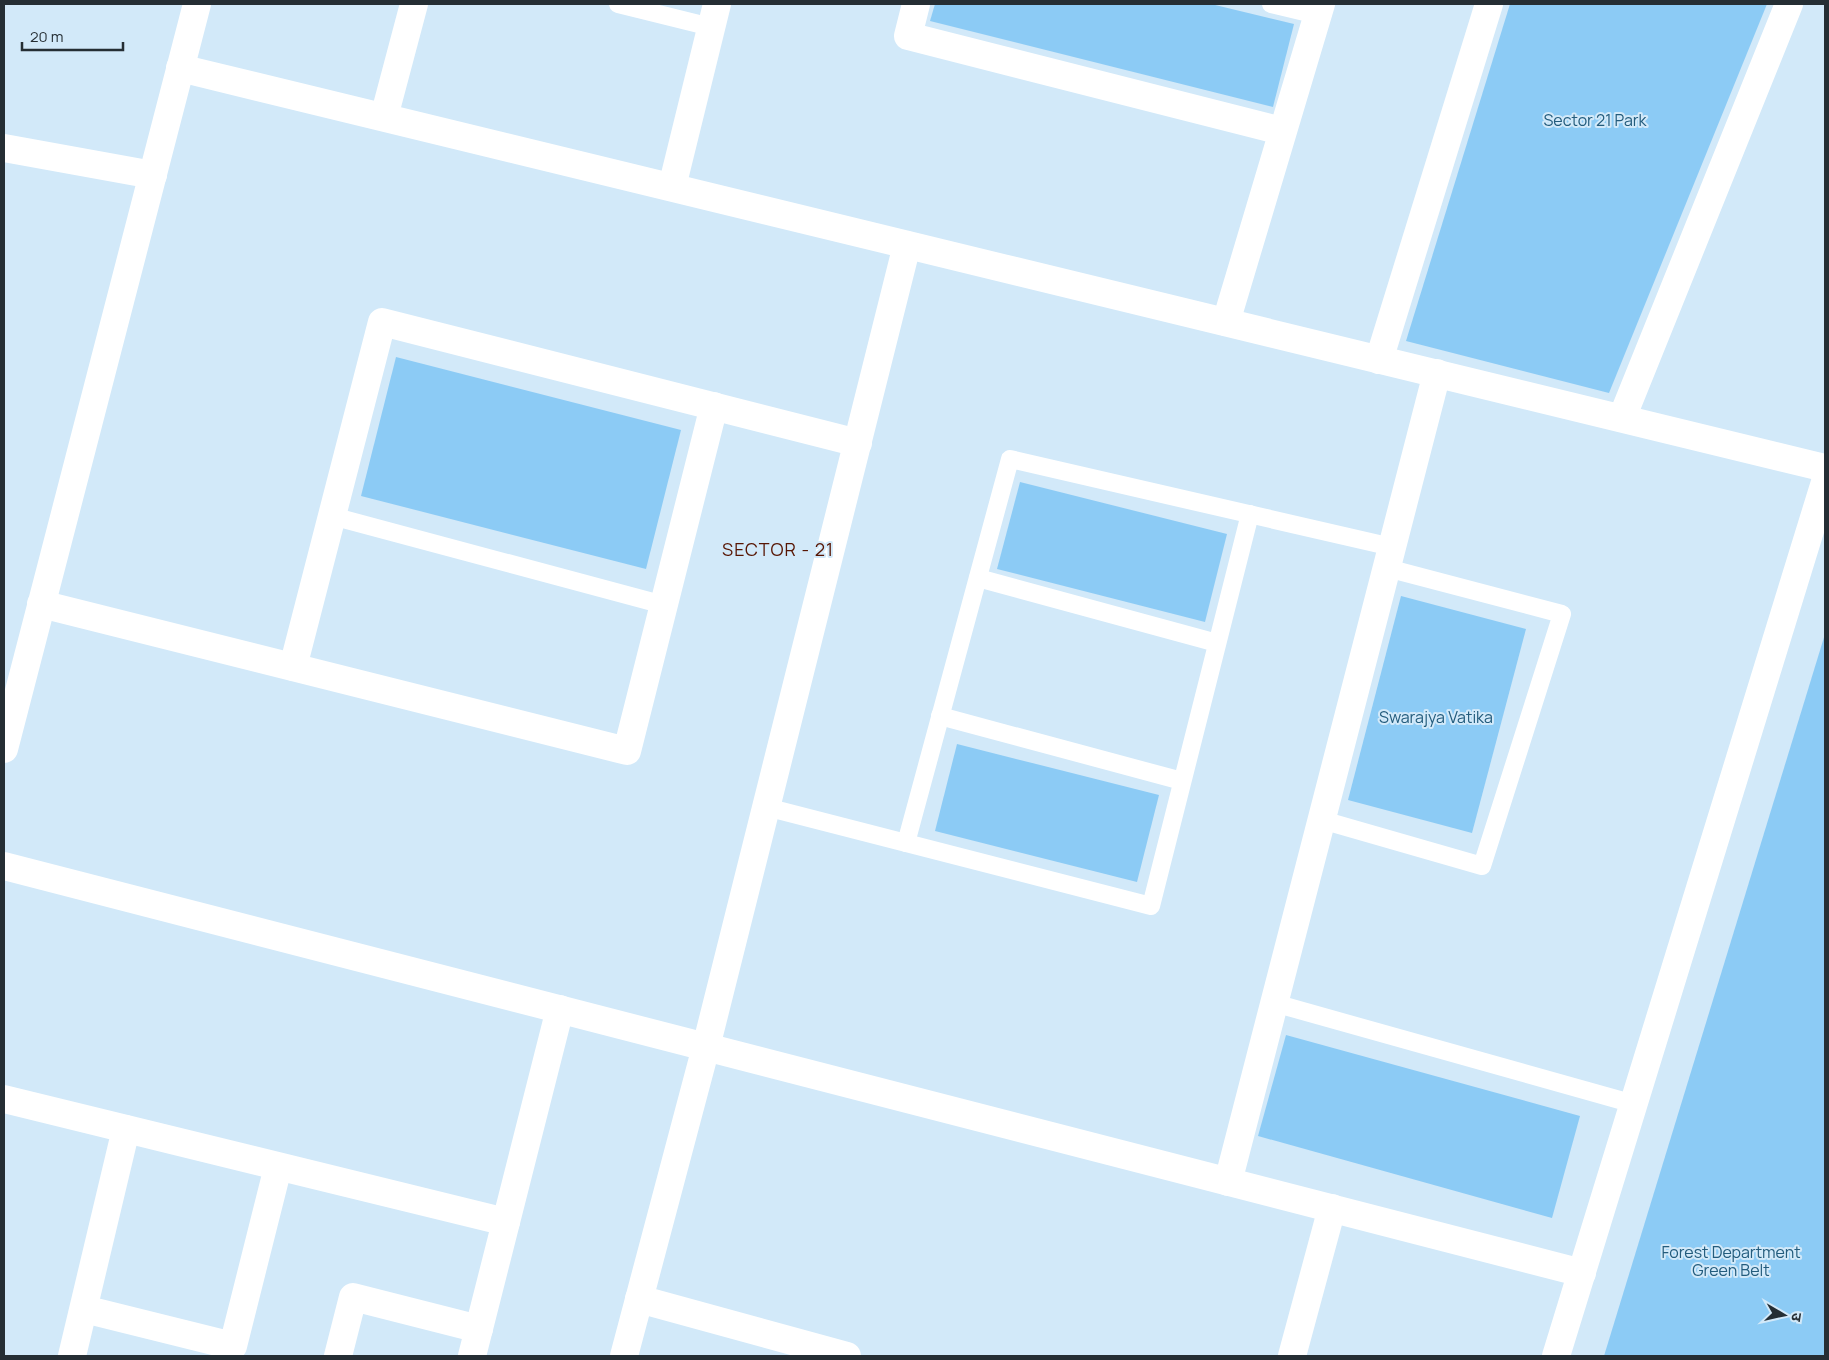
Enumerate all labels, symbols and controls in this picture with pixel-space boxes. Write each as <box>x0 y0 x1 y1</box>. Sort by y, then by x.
scale bar <box>22 20 124 52</box>
text: 20 m <box>30 26 63 47</box>
park label: Sector 21 Park <box>1543 109 1648 131</box>
district label: SECTOR - 21 <box>722 537 834 561</box>
park label: Swarajya Vatika <box>1379 706 1493 728</box>
park label: Forest Department Green Belt <box>1661 1241 1801 1281</box>
north arrow <box>1759 1290 1809 1340</box>
text: उ <box>1787 1312 1807 1323</box>

